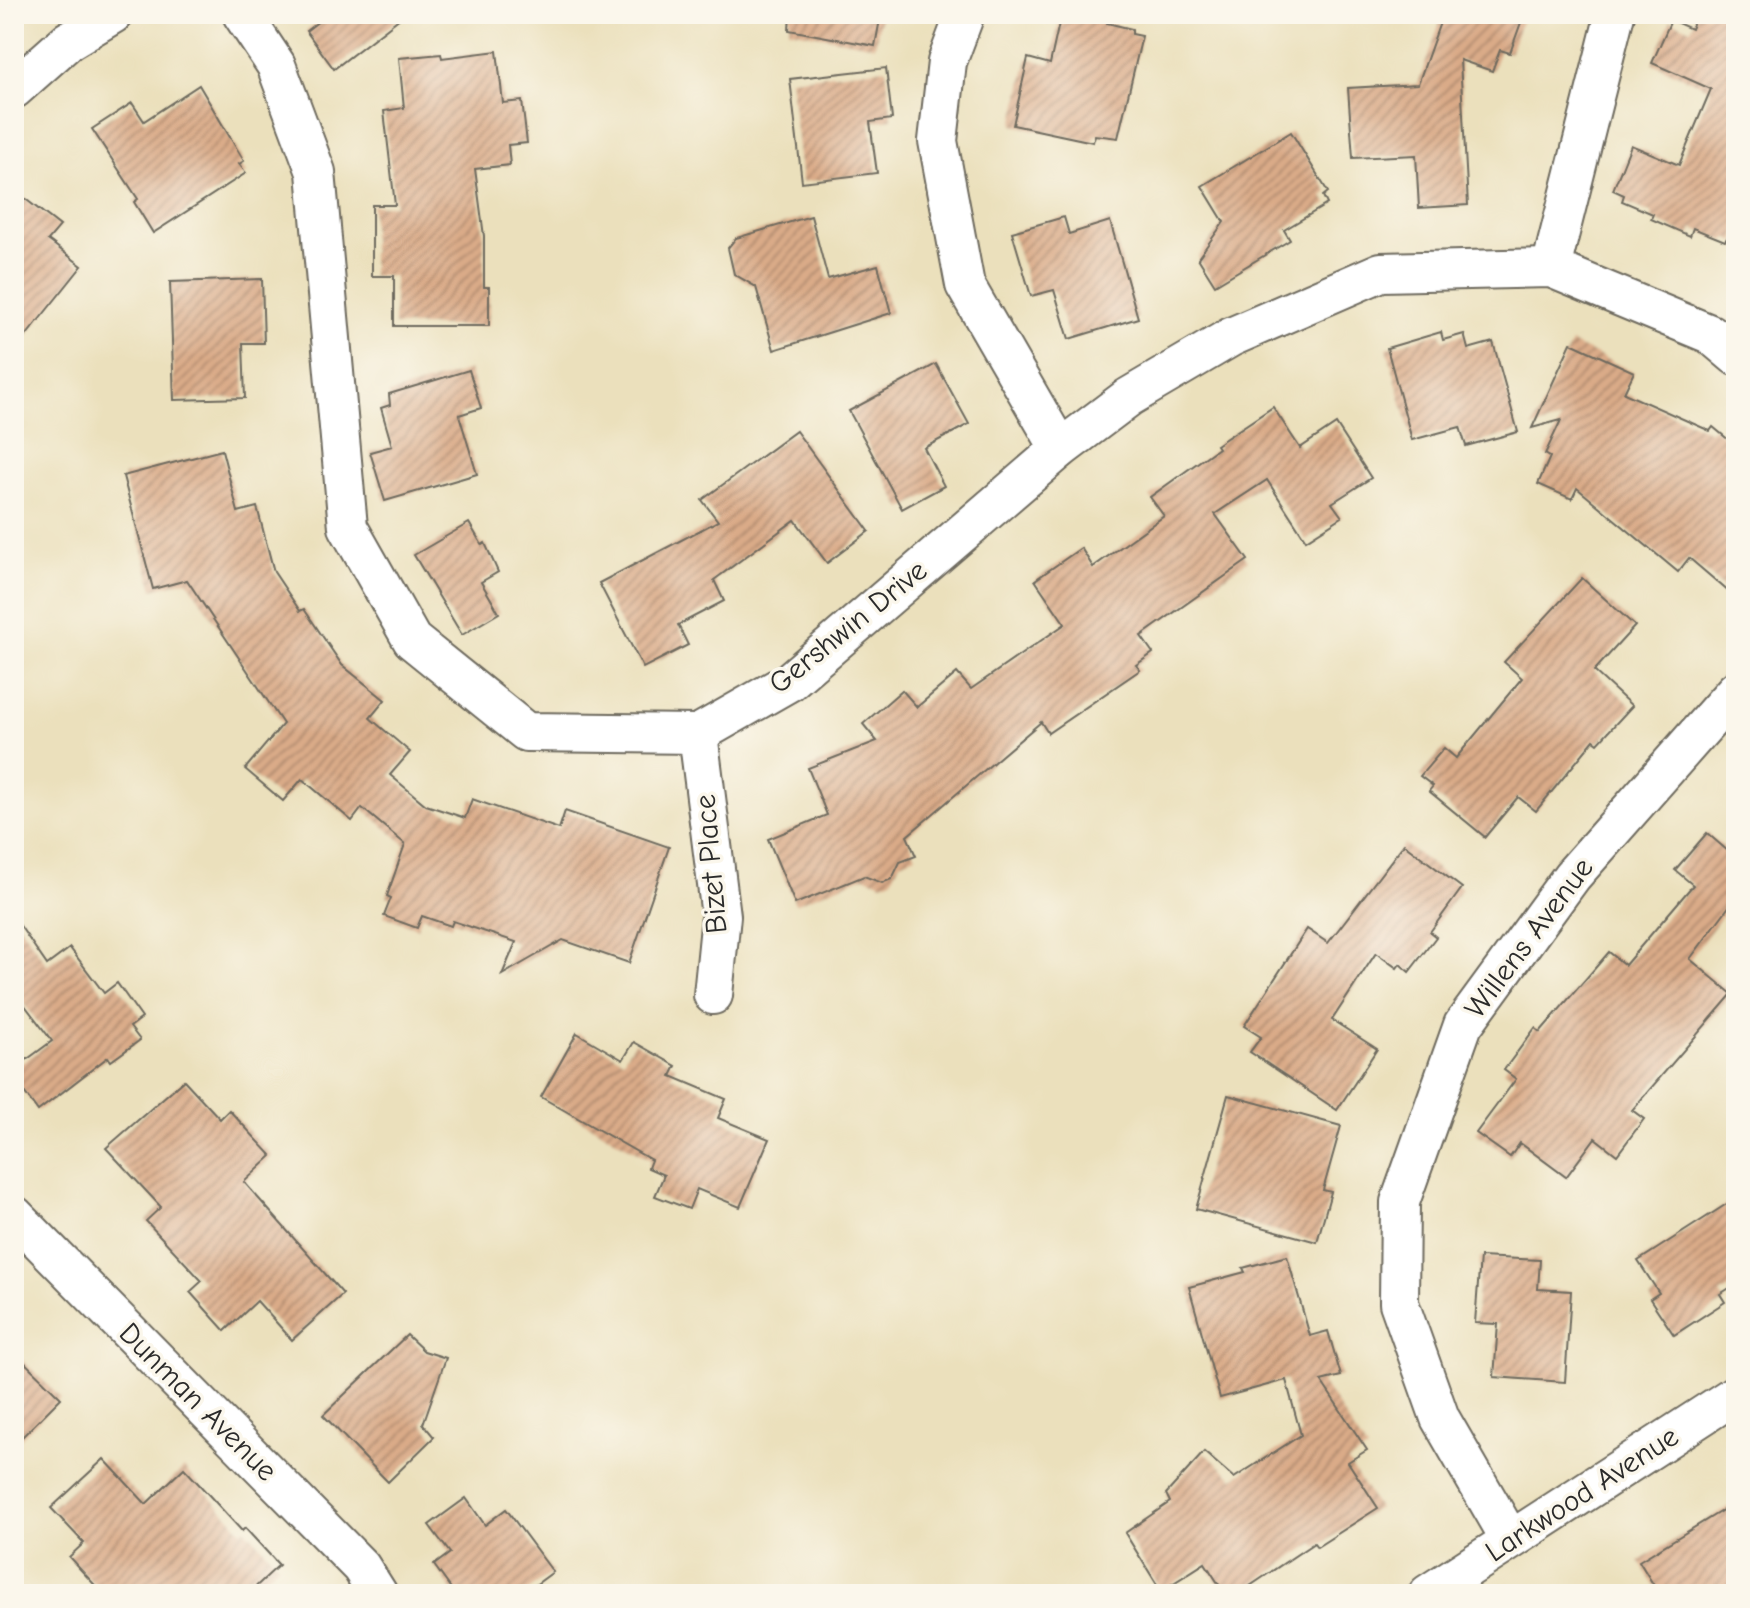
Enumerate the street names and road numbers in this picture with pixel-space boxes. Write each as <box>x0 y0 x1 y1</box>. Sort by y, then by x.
street label: Gershwin Drive <box>762 553 934 701</box>
street label: Bizet Place <box>687 793 735 935</box>
street label: Willens Avenue <box>1457 851 1601 1025</box>
street label: Dunman Avenue <box>112 1316 284 1488</box>
street label: Larkwood Avenue <box>1479 1419 1685 1569</box>

